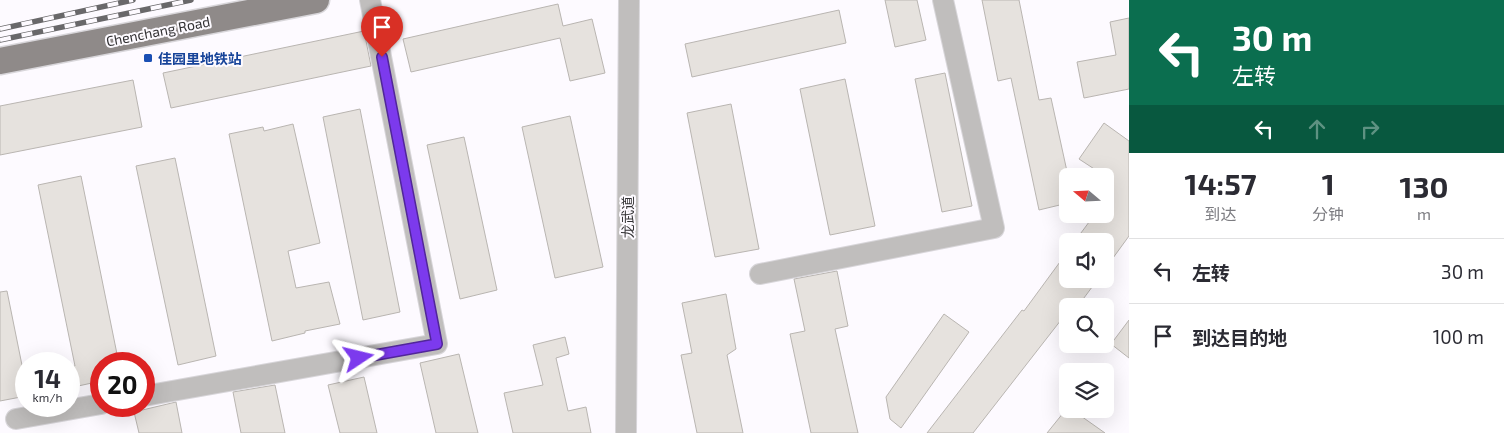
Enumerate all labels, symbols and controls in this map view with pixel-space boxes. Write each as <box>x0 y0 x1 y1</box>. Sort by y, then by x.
pin <box>361 6 403 57</box>
street label: Chenchang Road <box>104 13 212 49</box>
icon: arrive <box>368 13 396 41</box>
text: 30 m <box>1232 16 1312 58</box>
icon: left <box>1149 20 1214 85</box>
place label: 佳园里地铁站 <box>158 50 242 67</box>
marker: 佳园里地铁站 <box>142 52 154 64</box>
text: 左转 <box>1232 62 1276 88</box>
icon: left <box>1250 115 1278 143</box>
icon: ahead <box>1303 115 1331 143</box>
icon: right <box>1356 115 1384 143</box>
text: 14:57 <box>1184 165 1257 201</box>
text: 1 <box>1322 165 1335 201</box>
north arrow <box>1059 168 1114 222</box>
map controls <box>1059 168 1114 418</box>
text: 130 <box>1400 168 1449 204</box>
street label: 龙武道 <box>619 196 636 238</box>
text: 到达 <box>1205 204 1237 223</box>
text: 分钟 <box>1312 204 1344 223</box>
text: m <box>1417 204 1431 223</box>
button: sound <box>1059 233 1114 288</box>
icon: left <box>1149 257 1177 285</box>
text: 30 m <box>1441 260 1484 283</box>
text: 左转 <box>1192 261 1230 284</box>
button: search <box>1059 298 1114 353</box>
icon: arrive <box>1149 322 1177 350</box>
text: 100 m <box>1433 325 1484 348</box>
text: 到达目的地 <box>1192 326 1287 349</box>
position arrow <box>332 331 384 383</box>
speed limit sign: 20 <box>90 352 155 417</box>
text: 14 <box>34 363 61 393</box>
button: layers <box>1059 363 1114 418</box>
text: km/h <box>33 390 62 404</box>

